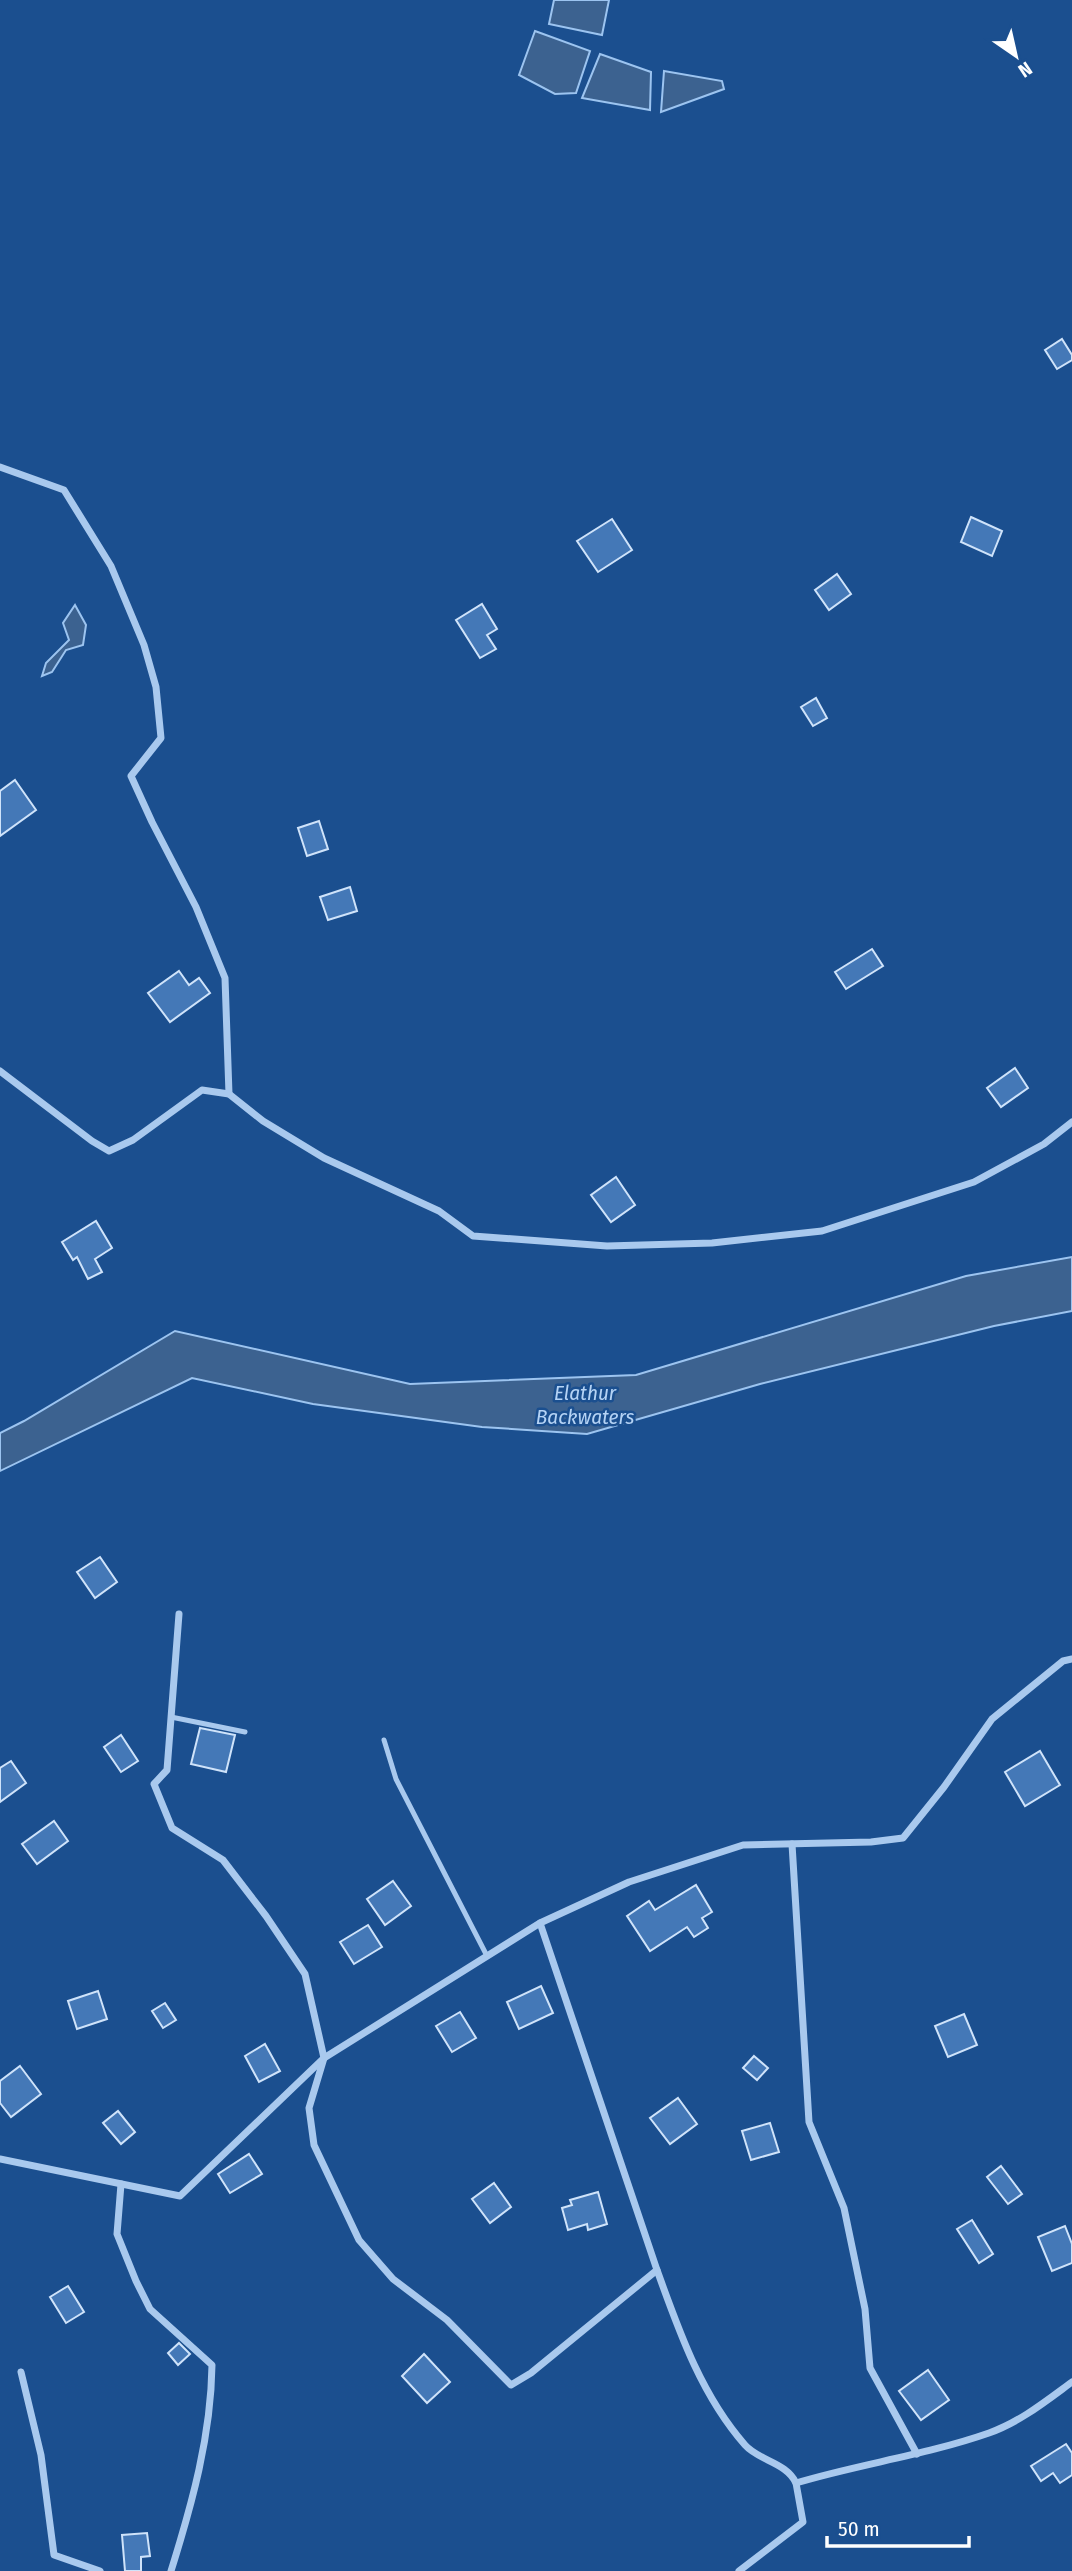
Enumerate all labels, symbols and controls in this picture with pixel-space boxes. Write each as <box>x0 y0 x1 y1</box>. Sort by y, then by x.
north arrow <box>981 21 1051 91</box>
text: N <box>1014 57 1036 82</box>
water label: Elathur Backwaters <box>536 1380 634 1430</box>
scale bar <box>827 2504 969 2548</box>
text: 50 m <box>838 2516 880 2542</box>

